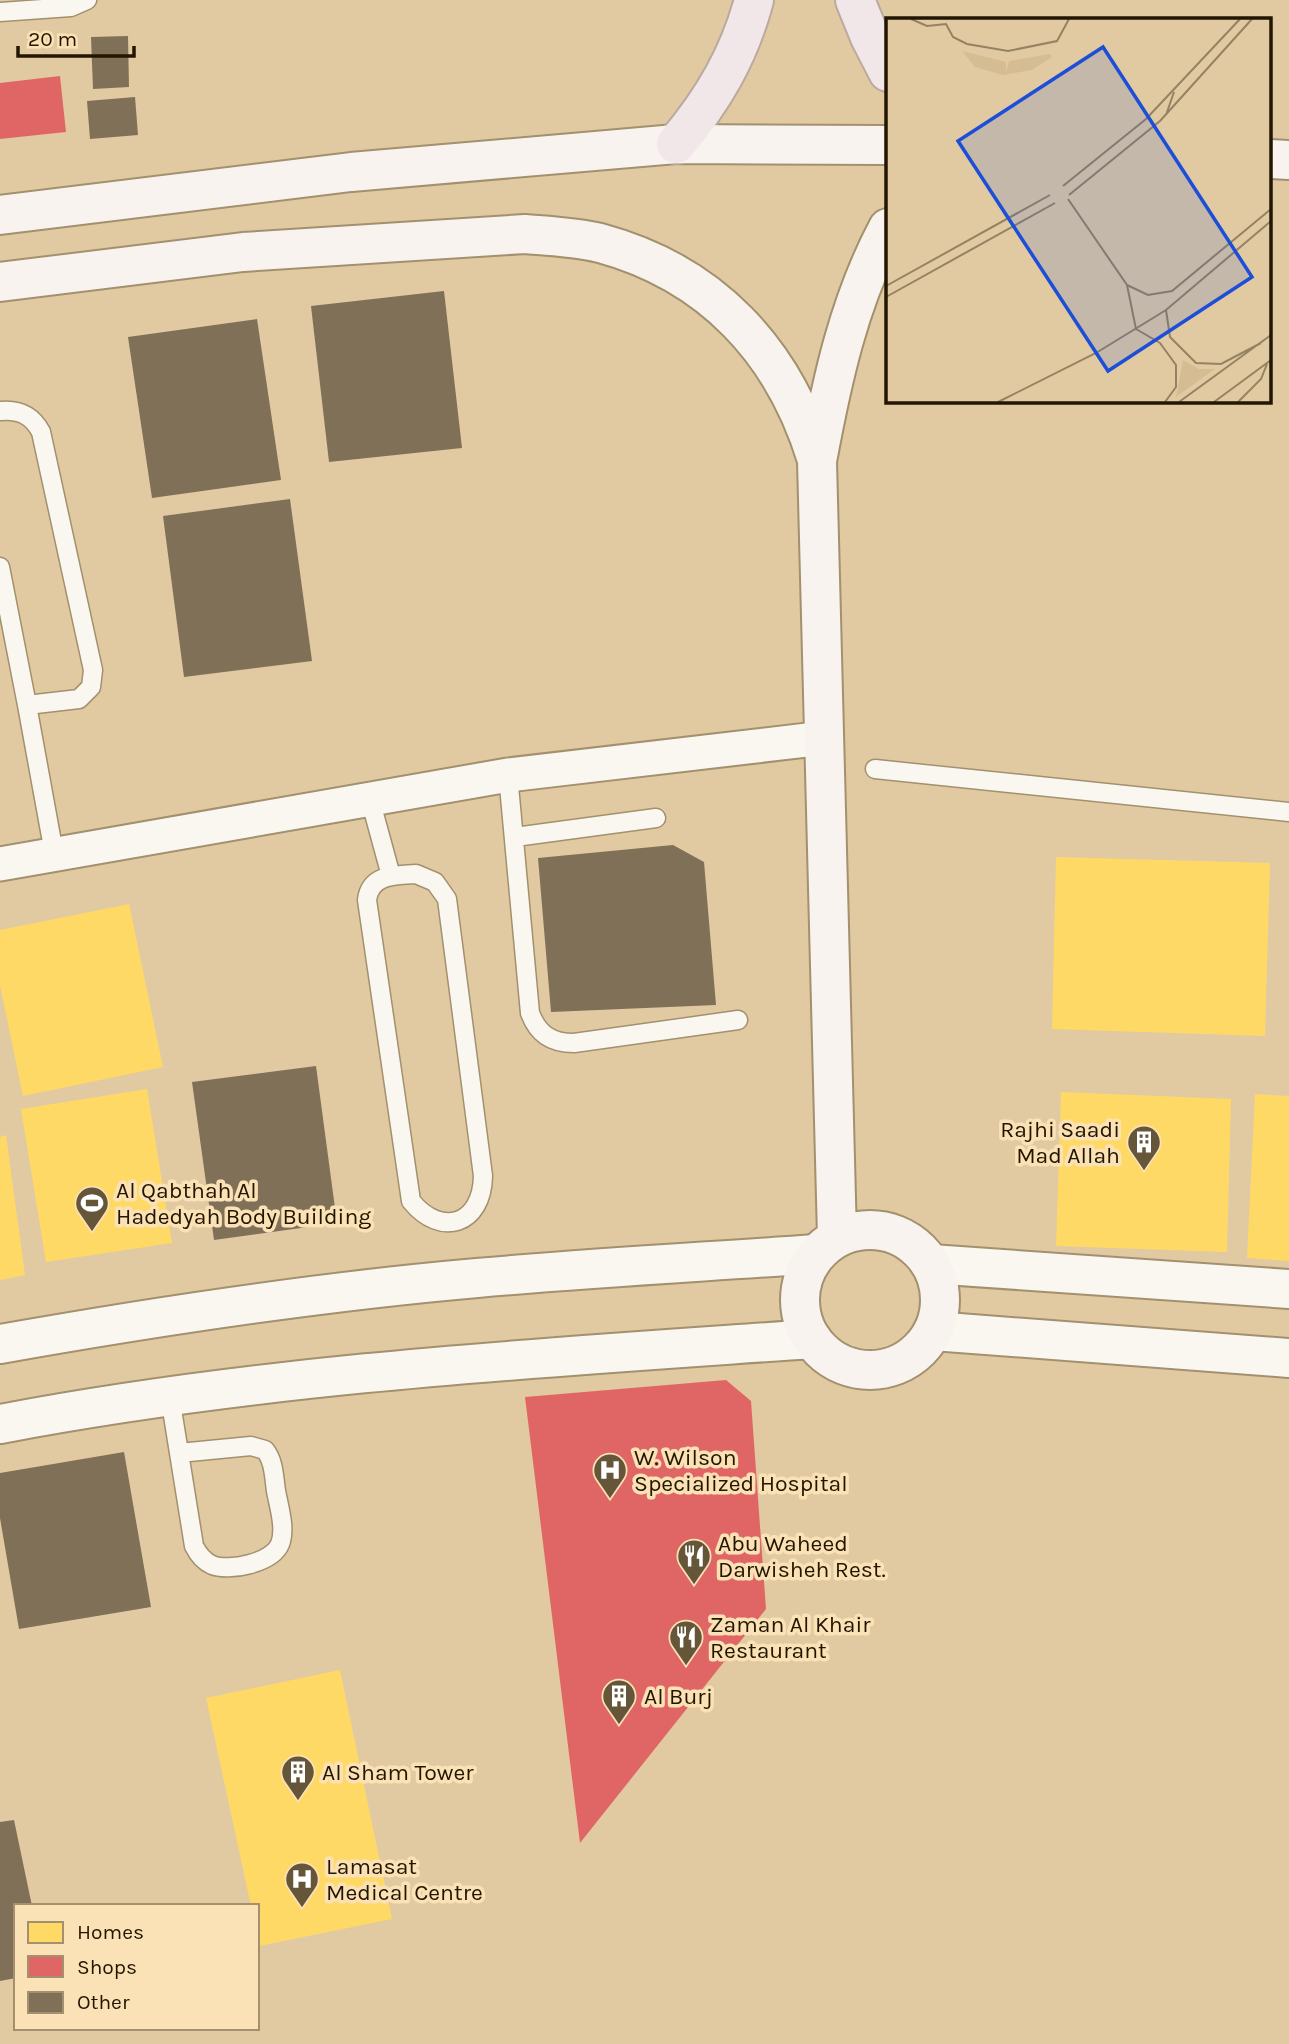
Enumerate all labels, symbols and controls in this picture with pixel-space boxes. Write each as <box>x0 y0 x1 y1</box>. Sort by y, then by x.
scale bar <box>18 14 133 58</box>
inset map <box>886 18 1272 402</box>
text: 20 m <box>28 27 77 51</box>
place label: Rajhi Saadi Mad Allah <box>1000 1116 1120 1169</box>
building icon: Rajhi Saadi Mad Allah <box>1125 1123 1163 1172</box>
place label: Al Qabthah Al Hadedyah Body Building <box>116 1177 371 1230</box>
sports icon: Al Qabthah Al Hadedyah Body Building <box>73 1184 111 1233</box>
place label: W. Wilson Specialized Hospital <box>634 1444 848 1497</box>
hospital icon: W. Wilson Specialized Hospital <box>591 1451 629 1500</box>
place label: Abu Waheed Darwisheh Rest. <box>718 1530 886 1583</box>
restaurant icon: Abu Waheed Darwisheh Rest. <box>675 1537 713 1586</box>
place label: Zaman Al Khair Restaurant <box>710 1611 871 1664</box>
restaurant icon: Zaman Al Khair Restaurant <box>667 1618 705 1667</box>
building icon: Al Burj <box>600 1677 638 1726</box>
place label: Al Burj <box>644 1683 713 1710</box>
building icon: Al Sham Tower <box>279 1753 317 1802</box>
place label: Al Sham Tower <box>322 1759 474 1786</box>
place label: Lamasat Medical Centre <box>326 1853 483 1906</box>
hospital icon: Lamasat Medical Centre <box>283 1860 321 1909</box>
legend <box>14 1904 259 2030</box>
text: Homes <box>77 1920 144 1944</box>
text: Shops <box>77 1955 137 1979</box>
text: Other <box>77 1990 130 2014</box>

